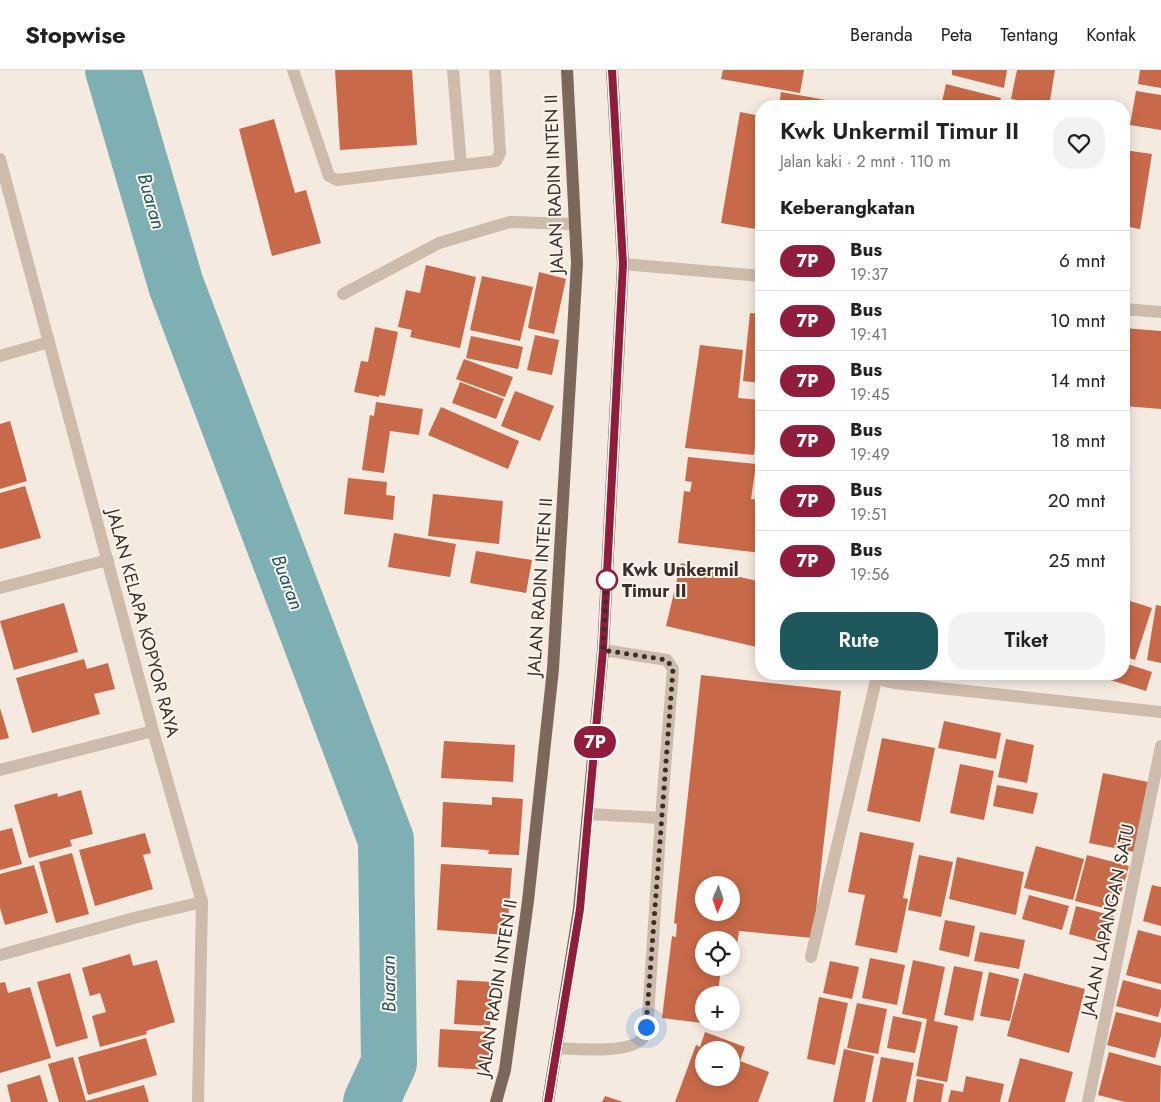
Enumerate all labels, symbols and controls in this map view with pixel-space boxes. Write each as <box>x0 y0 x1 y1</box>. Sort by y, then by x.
text: Stopwise <box>25 17 126 52</box>
text: Beranda <box>850 22 913 48</box>
text: Peta <box>941 22 972 48</box>
text: Tentang <box>1000 22 1058 48</box>
text: Kontak <box>1086 22 1136 48</box>
street label: JALAN RADIN INTEN II <box>538 94 570 276</box>
text: Kwk Unkermil Timur II <box>780 113 1019 148</box>
button: heart <box>1053 117 1105 169</box>
text: Jalan kaki · 2 mnt · 110 m <box>780 150 951 173</box>
water label: Buaran <box>131 170 172 232</box>
text: Keberangkatan <box>780 194 915 221</box>
text: Bus <box>850 236 882 263</box>
text: 6 mnt <box>1059 247 1105 274</box>
text: 7P <box>796 248 819 274</box>
text: 19:37 <box>850 263 888 286</box>
text: Bus <box>850 296 882 323</box>
text: 10 mnt <box>1050 307 1105 334</box>
text: 7P <box>796 308 819 334</box>
text: 19:41 <box>850 323 888 346</box>
text: Bus <box>850 356 882 383</box>
text: 14 mnt <box>1050 367 1105 394</box>
text: 7P <box>796 368 819 394</box>
text: 19:45 <box>850 383 890 406</box>
text: Bus <box>850 416 882 443</box>
text: 18 mnt <box>1051 427 1105 454</box>
text: 7P <box>796 428 819 454</box>
text: 19:49 <box>850 443 890 466</box>
text: Bus <box>850 476 882 503</box>
text: 20 mnt <box>1048 487 1105 514</box>
text: 7P <box>796 488 819 514</box>
street label: JALAN RADIN INTEN II <box>521 497 559 679</box>
text: 19:51 <box>850 503 887 526</box>
street label: JALAN KELAPA KOPYOR RAYA <box>99 504 186 740</box>
text: Bus <box>850 536 882 563</box>
text: 25 mnt <box>1048 547 1105 574</box>
text: 7P <box>796 548 819 574</box>
water label: Buaran <box>265 551 310 614</box>
place label: Kwk Unkermil Timur II <box>622 557 739 604</box>
text: 19:56 <box>850 563 889 586</box>
marker: Kwk Unkermil Timur II <box>596 569 618 591</box>
button: Rute <box>780 612 938 670</box>
button: Tiket <box>948 612 1105 670</box>
line badge: 7P <box>572 726 618 758</box>
text: 7P <box>584 729 606 755</box>
street label: JALAN LAPANGAN SATU <box>1075 822 1141 1020</box>
north arrow <box>695 876 740 921</box>
map controls <box>695 876 740 1086</box>
street label: JALAN RADIN INTEN II <box>470 898 524 1080</box>
button: locate <box>695 931 740 976</box>
water label: Buaran <box>375 955 402 1013</box>
button: + <box>695 986 740 1031</box>
your location <box>634 1015 659 1040</box>
button: − <box>695 1041 740 1086</box>

